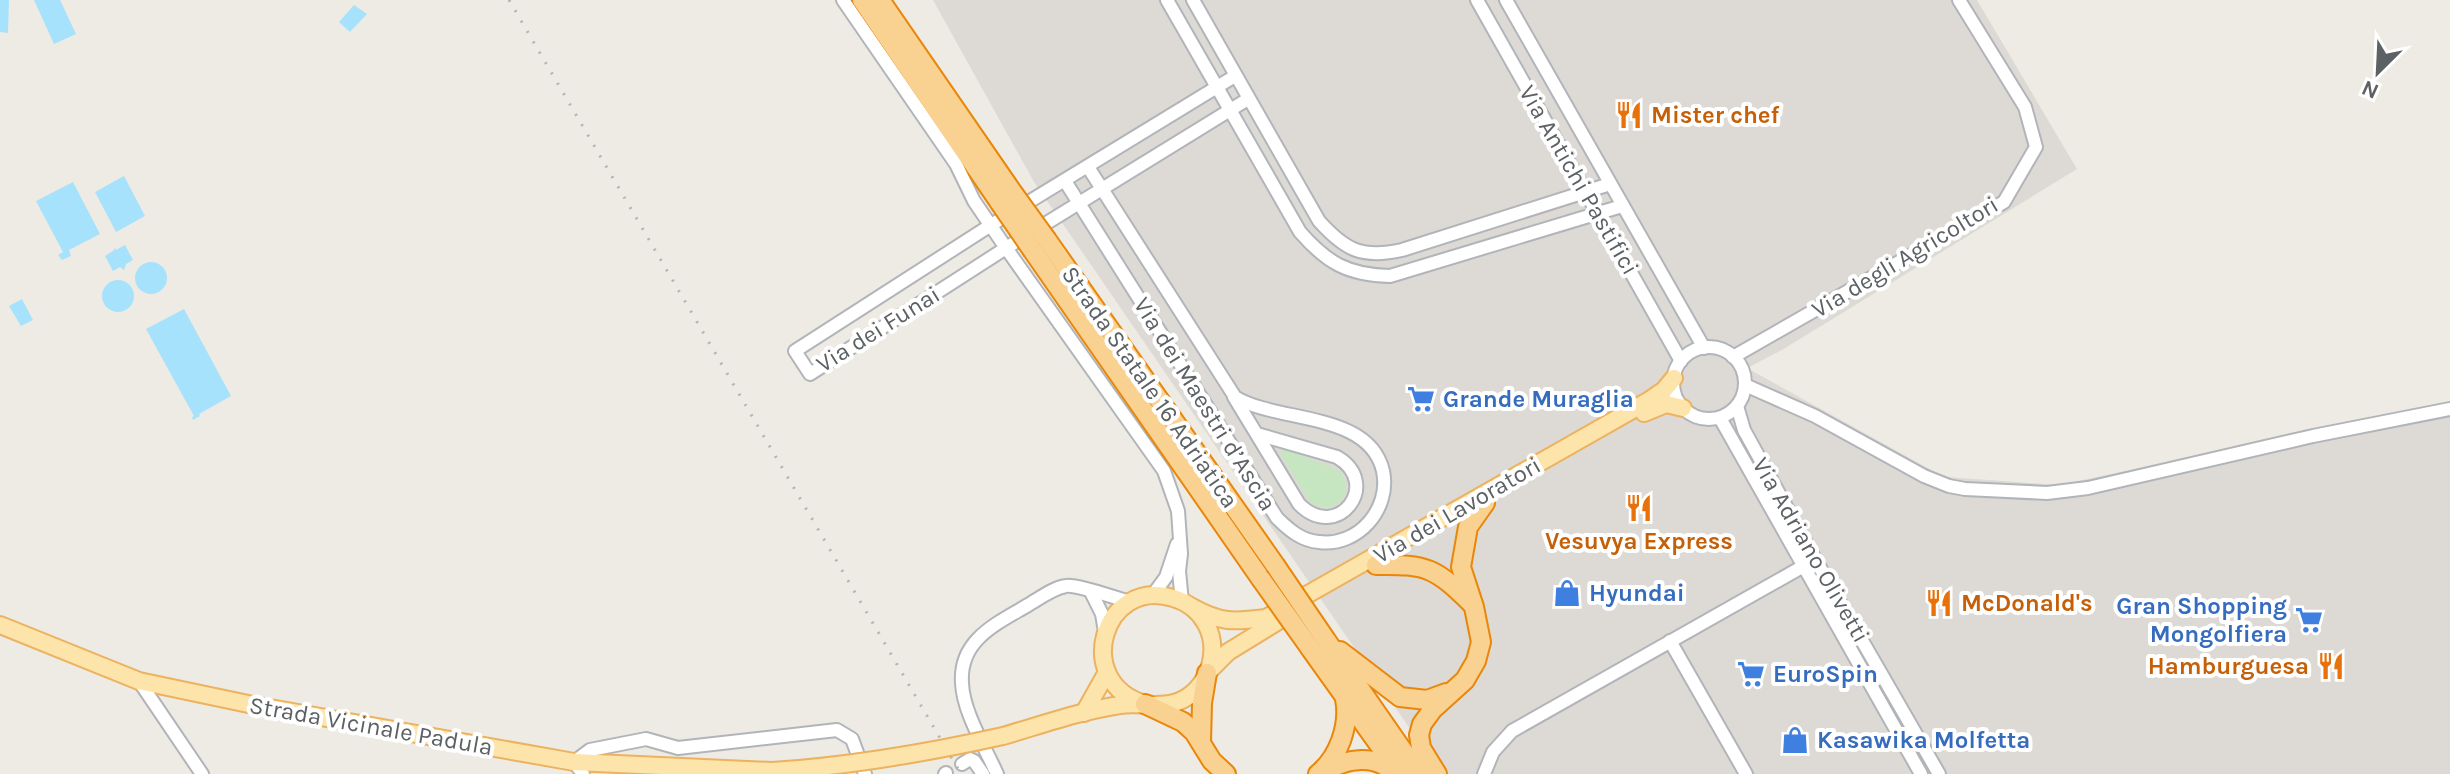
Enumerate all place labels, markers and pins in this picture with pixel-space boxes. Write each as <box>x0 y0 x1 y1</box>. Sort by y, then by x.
restaurant icon: Mister chef <box>1614 100 1644 130</box>
place label: Mister chef <box>1651 101 1780 129</box>
supermarket icon: Grande Muraglia <box>1406 384 1436 414</box>
place label: Grande Muraglia <box>1443 385 1634 413</box>
restaurant icon: Vesuvya Express <box>1624 493 1654 523</box>
place label: Vesuvya Express <box>1545 527 1733 555</box>
shop icon: Hyundai <box>1552 578 1582 608</box>
place label: Hyundai <box>1589 579 1685 607</box>
restaurant icon: McDonald's <box>1924 588 1954 618</box>
place label: McDonald's <box>1961 589 2093 617</box>
place label: Gran Shopping Mongolfiera <box>2116 592 2287 648</box>
supermarket icon: Gran Shopping Mongolfiera <box>2294 605 2324 635</box>
restaurant icon: Hamburguesa <box>2316 651 2346 681</box>
place label: Hamburguesa <box>2148 652 2309 680</box>
supermarket icon: EuroSpin <box>1736 659 1766 689</box>
place label: EuroSpin <box>1773 660 1878 688</box>
shop icon: Kasawika Molfetta <box>1780 725 1810 755</box>
place label: Kasawika Molfetta <box>1817 726 2030 754</box>

